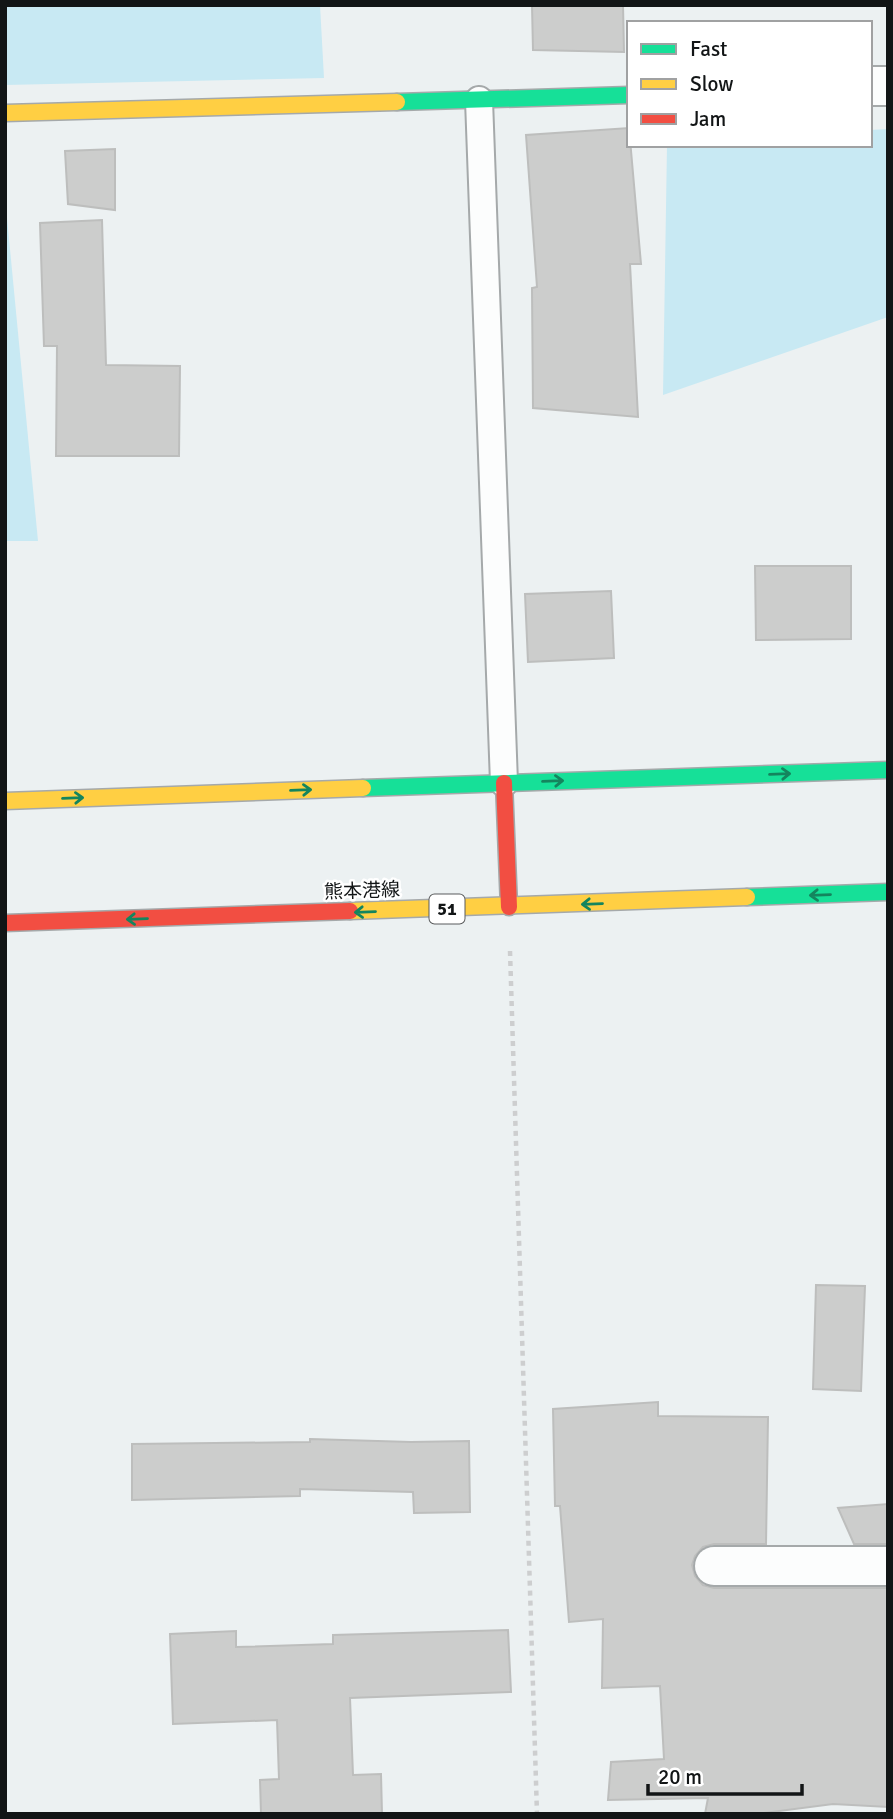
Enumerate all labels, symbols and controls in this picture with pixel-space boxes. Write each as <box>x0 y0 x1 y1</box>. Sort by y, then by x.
legend <box>627 21 872 147</box>
text: Fast <box>690 36 727 62</box>
text: Slow <box>690 71 734 97</box>
text: Jam <box>690 106 726 132</box>
one-way arrow <box>768 767 791 780</box>
one-way arrow <box>541 775 564 788</box>
one-way arrow <box>289 784 312 797</box>
one-way arrow <box>62 792 85 805</box>
street label: 熊本港線 <box>324 878 400 904</box>
one-way arrow <box>808 888 831 901</box>
road number: 51 <box>430 894 464 924</box>
one-way arrow <box>581 897 604 910</box>
one-way arrow <box>354 905 377 918</box>
one-way arrow <box>126 912 149 926</box>
scale bar <box>648 1752 802 1796</box>
text: 20 m <box>658 1764 702 1790</box>

